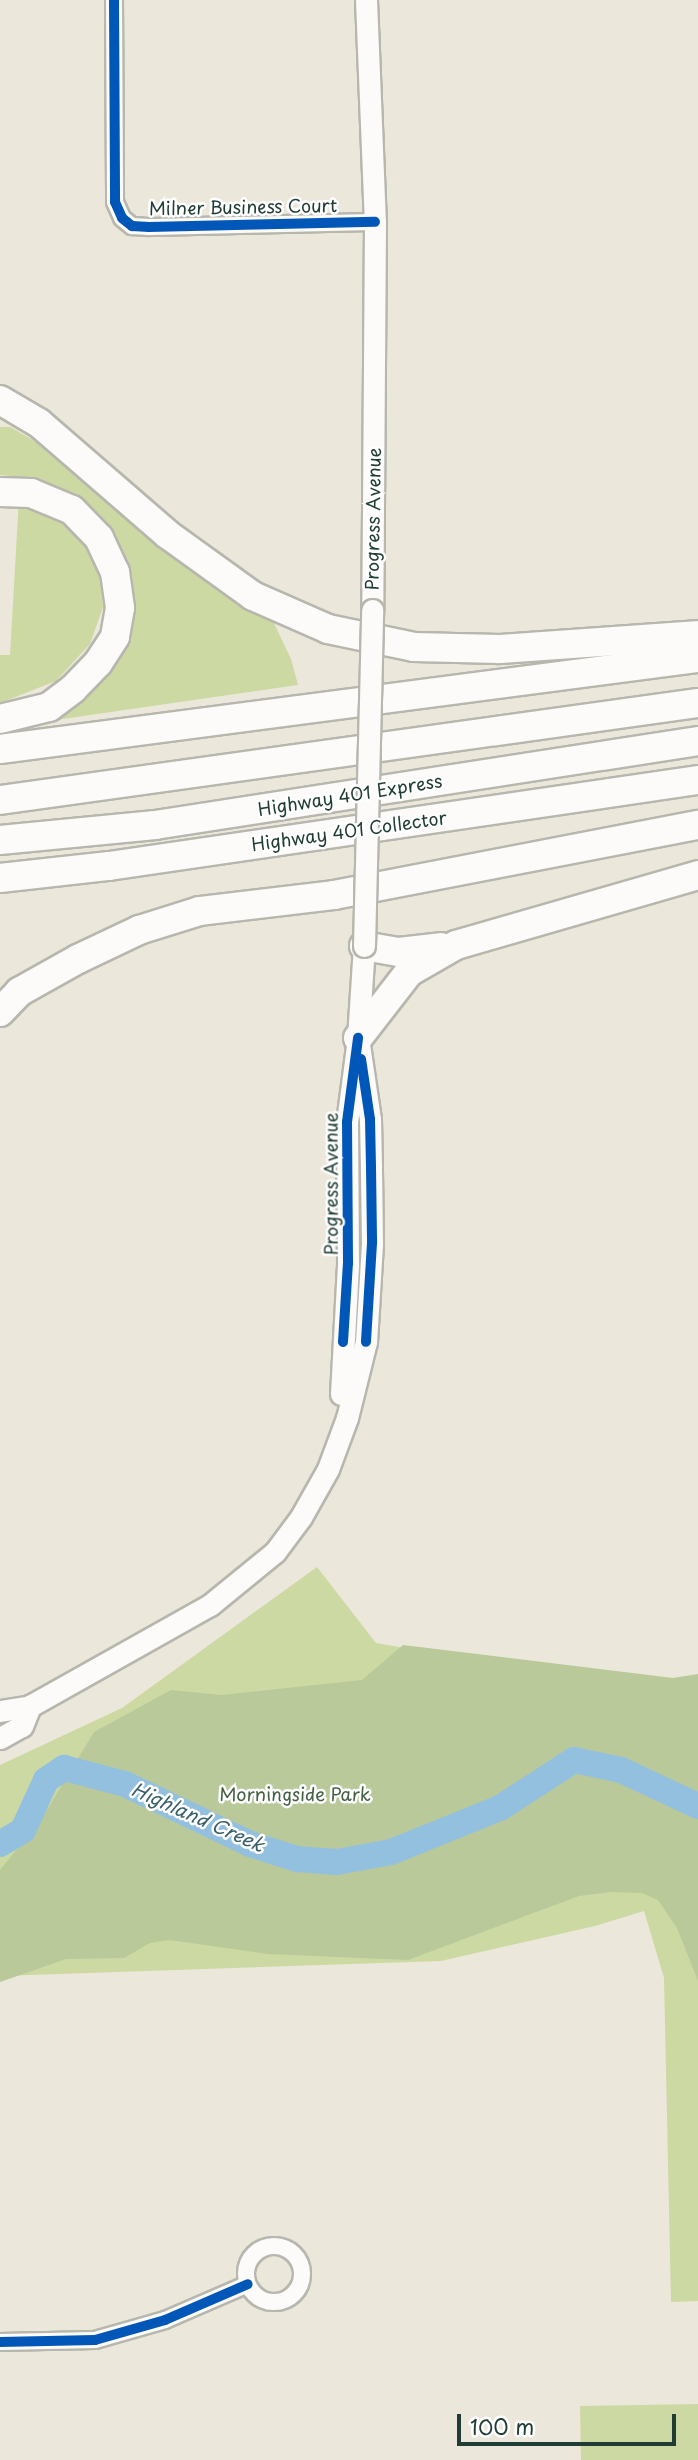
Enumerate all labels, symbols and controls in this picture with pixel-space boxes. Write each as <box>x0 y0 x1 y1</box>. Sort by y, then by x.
street label: Milner Business Court <box>147 195 339 219</box>
street label: Progress Avenue <box>361 448 385 590</box>
street label: Highway 401 Express <box>257 770 443 820</box>
street label: Highway 401 Collector <box>250 807 448 855</box>
street label: Progress Avenue <box>320 1113 342 1255</box>
water label: Highland Creek <box>128 1777 268 1857</box>
park label: Morningside Park <box>219 1783 371 1805</box>
scale bar <box>460 2400 679 2444</box>
text: 100 m <box>470 2410 534 2442</box>

